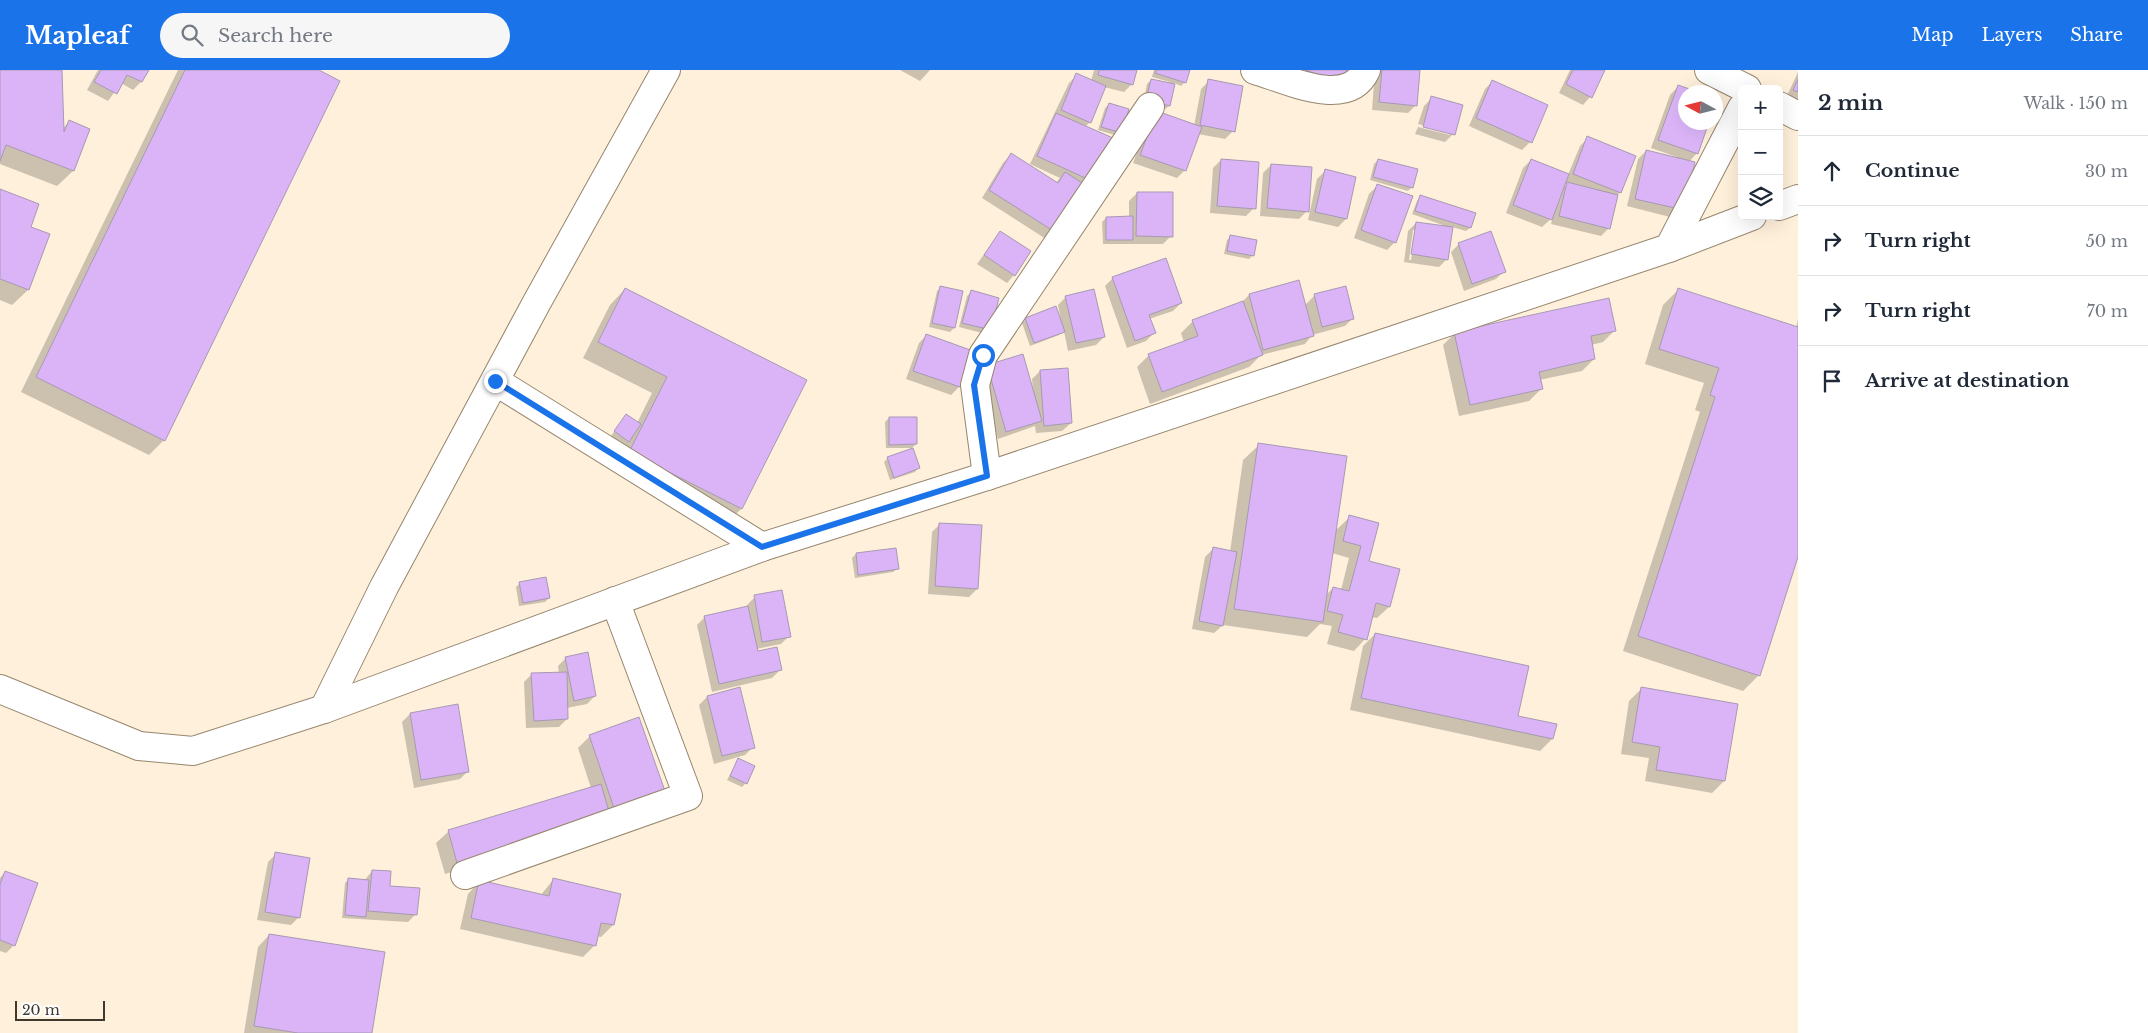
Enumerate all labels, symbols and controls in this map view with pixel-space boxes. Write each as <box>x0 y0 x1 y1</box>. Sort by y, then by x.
search box <box>160 13 510 58</box>
text: Mapleaf <box>25 21 130 50</box>
icon: search <box>178 21 206 49</box>
text: Search here <box>218 24 333 47</box>
text: Map <box>1912 24 1953 46</box>
text: Layers <box>1981 24 2042 46</box>
text: Share <box>2070 24 2123 46</box>
north arrow <box>1678 85 1723 130</box>
map controls <box>1738 85 1783 220</box>
button: + <box>1738 85 1783 130</box>
text: 2 min <box>1818 90 1883 116</box>
text: Walk · 150 m <box>2024 93 2128 113</box>
button: − <box>1738 130 1783 175</box>
icon: ahead <box>1818 157 1846 185</box>
text: Continue <box>1865 159 1960 182</box>
text: 30 m <box>2085 161 2128 181</box>
button: layers <box>1738 175 1783 220</box>
icon: right <box>1818 227 1846 255</box>
text: Turn right <box>1865 229 1971 252</box>
text: 50 m <box>2086 231 2128 251</box>
icon: right <box>1818 297 1846 325</box>
text: Turn right <box>1865 299 1971 322</box>
text: 70 m <box>2087 301 2128 321</box>
route start <box>972 344 995 367</box>
icon: arrive <box>1818 367 1846 395</box>
text: Arrive at destination <box>1865 369 2069 392</box>
route end <box>484 370 507 393</box>
scale bar <box>15 998 105 1021</box>
text: 20 m <box>22 1001 60 1019</box>

